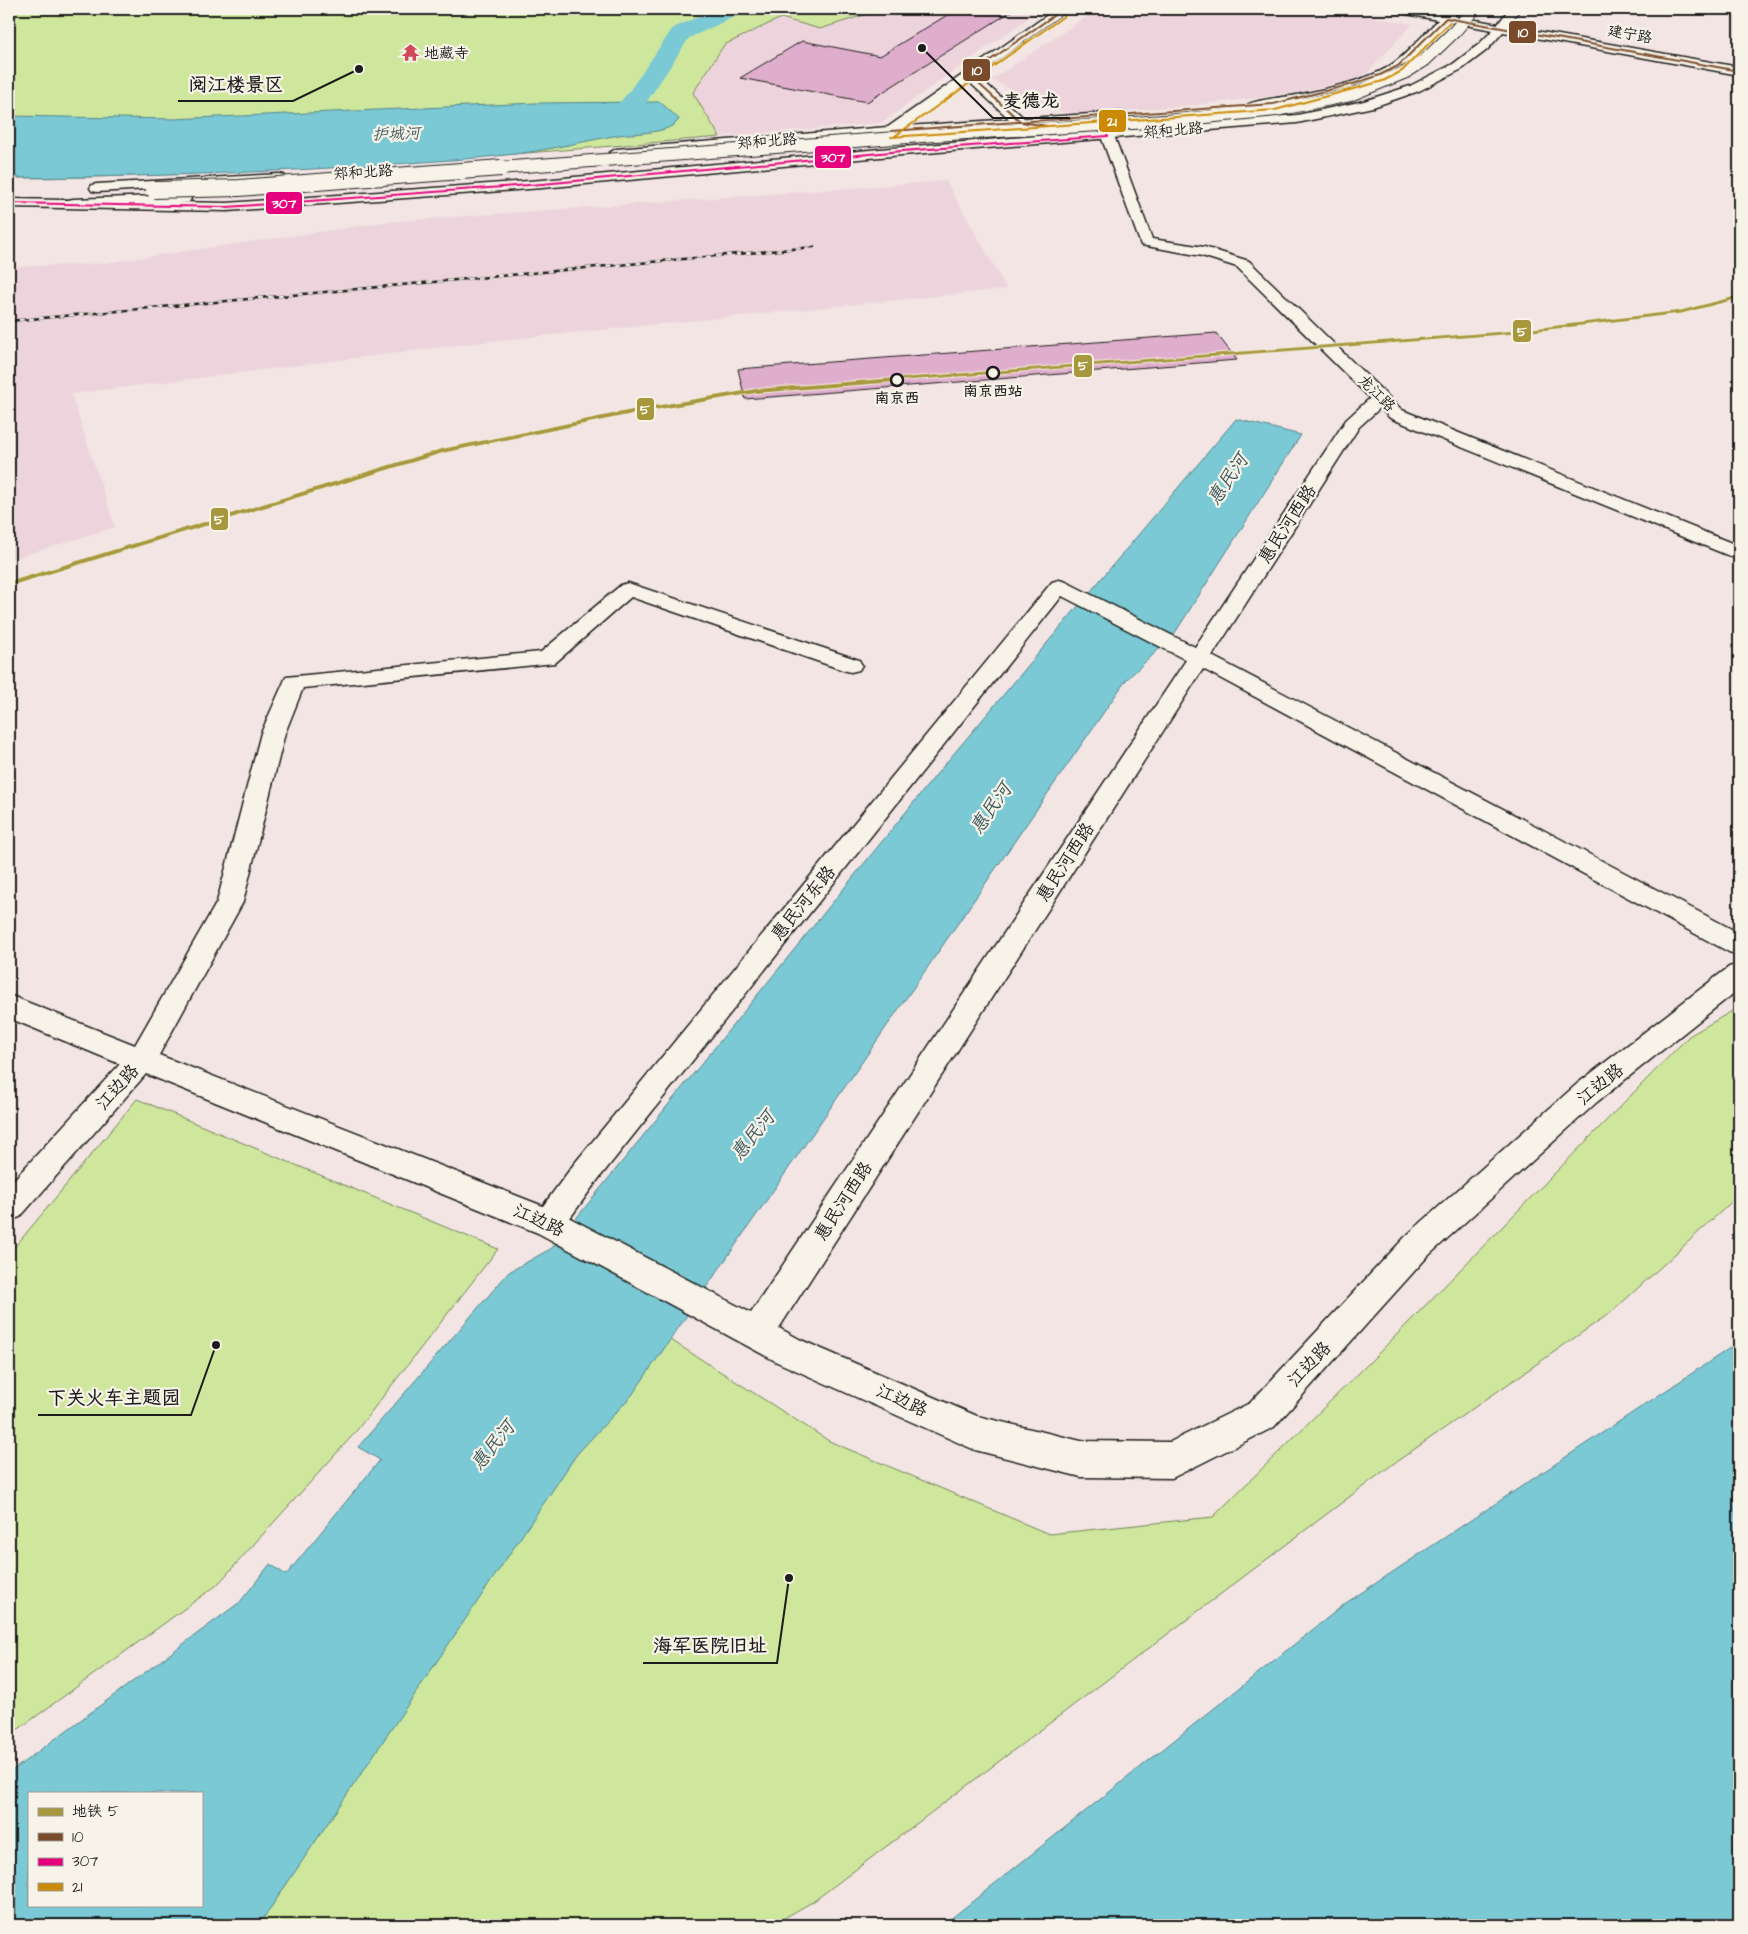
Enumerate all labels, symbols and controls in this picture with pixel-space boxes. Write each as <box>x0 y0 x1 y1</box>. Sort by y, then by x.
line badge: 10 <box>1508 20 1537 44</box>
street label: 建宁路 <box>1606 20 1654 49</box>
text: 10 <box>1518 23 1528 43</box>
temple icon: 地藏寺 <box>400 43 420 63</box>
place label: 地藏寺 <box>424 43 469 64</box>
line badge: 10 <box>962 58 991 82</box>
text: 10 <box>972 61 982 81</box>
callout: 阅江楼景区 <box>178 67 293 101</box>
text: 阅江楼景区 <box>188 72 284 99</box>
callout: 麦德龙 <box>993 84 1070 118</box>
text: 麦德龙 <box>1002 88 1060 115</box>
line badge: 21 <box>1098 109 1127 133</box>
text: 21 <box>1106 112 1117 132</box>
street label: 郑和北路 <box>1142 117 1204 144</box>
water label: 护城河 <box>372 122 423 146</box>
street label: 郑和北路 <box>736 128 798 155</box>
line badge: 307 <box>814 145 852 169</box>
text: 307 <box>820 148 846 168</box>
street label: 郑和北路 <box>332 160 394 185</box>
line badge: 307 <box>265 191 303 215</box>
text: 307 <box>271 194 297 214</box>
line badge: 5 <box>1512 319 1532 343</box>
text: 5 <box>1517 322 1528 342</box>
line badge: 5 <box>1073 354 1093 378</box>
text: 5 <box>1078 356 1089 376</box>
marker: 南京西站 <box>986 366 1000 380</box>
street label: 龙江路 <box>1353 370 1400 417</box>
marker: 南京西 <box>890 373 904 387</box>
place label: 南京西站 <box>963 381 1023 402</box>
place label: 南京西 <box>874 388 920 409</box>
line badge: 5 <box>636 397 655 421</box>
text: 5 <box>640 400 651 420</box>
water label: 惠民河 <box>1201 446 1257 511</box>
street label: 惠民河西路 <box>1252 480 1322 569</box>
line badge: 5 <box>210 507 229 531</box>
text: 5 <box>214 510 225 530</box>
water label: 惠民河 <box>964 775 1020 840</box>
street label: 惠民河西路 <box>1030 818 1100 907</box>
street label: 惠民河东路 <box>765 860 841 946</box>
street label: 江边路 <box>1571 1058 1629 1111</box>
street label: 江边路 <box>90 1059 145 1116</box>
water label: 惠民河 <box>725 1103 783 1167</box>
street label: 惠民河西路 <box>808 1157 878 1246</box>
street label: 江边路 <box>509 1198 569 1243</box>
street label: 江边路 <box>1282 1336 1337 1393</box>
street label: 江边路 <box>872 1378 932 1423</box>
callout: 下关火车主题园 <box>38 1381 191 1415</box>
text: 下关火车主题园 <box>47 1385 181 1412</box>
water label: 惠民河 <box>465 1413 523 1477</box>
callout: 海军医院旧址 <box>643 1629 777 1663</box>
text: 海军医院旧址 <box>653 1633 767 1660</box>
legend <box>28 1792 202 1906</box>
text: 地铁 5 <box>72 1801 119 1822</box>
text: 10 <box>72 1827 84 1848</box>
text: 307 <box>72 1851 98 1872</box>
text: 21 <box>72 1877 83 1898</box>

